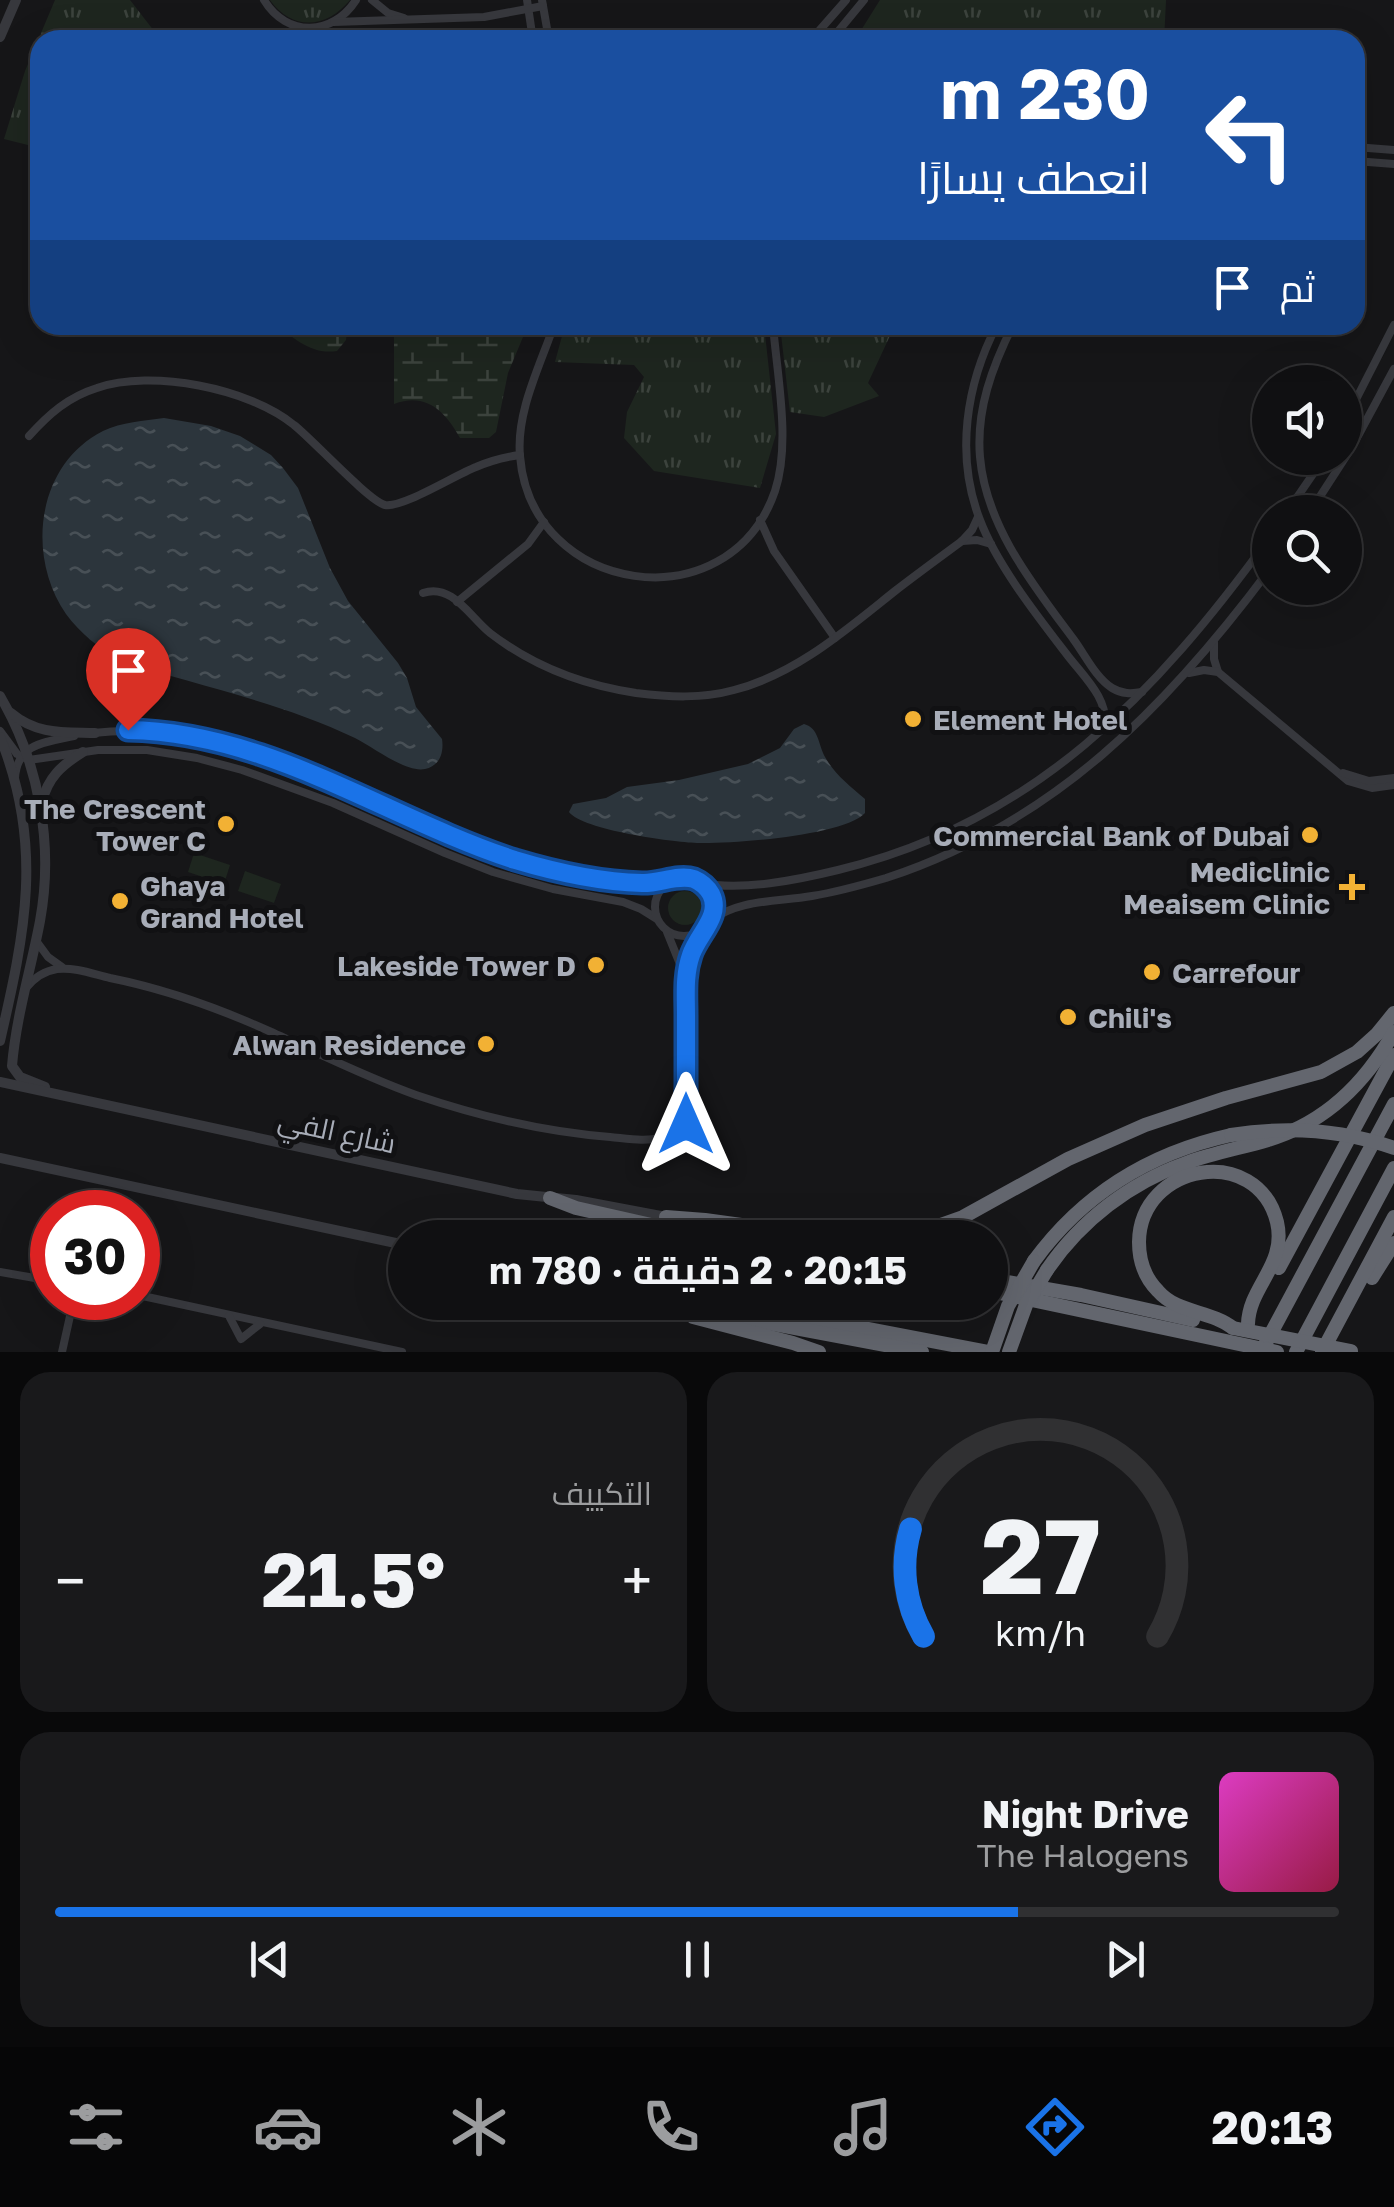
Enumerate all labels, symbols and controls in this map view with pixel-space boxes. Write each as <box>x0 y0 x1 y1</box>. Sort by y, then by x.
text: 230 m <box>940 50 1150 134</box>
icon: left <box>1185 70 1315 200</box>
text: انعطف يسارًا <box>917 150 1150 204</box>
icon: arrive <box>1205 260 1260 315</box>
text: ثم <box>1280 265 1315 310</box>
map controls <box>1252 365 1362 605</box>
button: sound <box>1252 365 1362 475</box>
button: search <box>1252 495 1362 605</box>
pin <box>86 628 171 731</box>
icon: arrive <box>101 643 156 698</box>
place label: Element Hotel <box>933 703 1127 736</box>
marker: Element Hotel <box>902 708 924 730</box>
place label: The Crescent Tower C <box>24 792 206 857</box>
marker: The Crescent Tower C <box>215 813 237 835</box>
place label: Commercial Bank of Dubai <box>933 819 1290 852</box>
marker: Commercial Bank of Dubai <box>1299 824 1321 846</box>
place label: Mediclinic Meaisem Clinic <box>1123 855 1330 920</box>
place label: Ghaya Grand Hotel <box>140 869 304 934</box>
marker: Mediclinic Meaisem Clinic <box>1339 874 1365 900</box>
marker: Ghaya Grand Hotel <box>109 890 131 912</box>
place label: Lakeside Tower D <box>337 949 576 982</box>
marker: Lakeside Tower D <box>585 954 607 976</box>
place label: Carrefour <box>1172 956 1300 989</box>
marker: Carrefour <box>1141 961 1163 983</box>
place label: Chili's <box>1088 1001 1172 1034</box>
marker: Chili's <box>1057 1006 1079 1028</box>
place label: Alwan Residence <box>232 1028 466 1061</box>
marker: Alwan Residence <box>475 1033 497 1055</box>
position arrow <box>634 1072 738 1176</box>
street label: شارع الفي <box>274 1102 399 1165</box>
speed limit sign: 30 <box>30 1190 160 1320</box>
text: 20:15 · 2 دقيقة · 780 m <box>489 1247 907 1292</box>
text: التكييف <box>552 1474 652 1512</box>
text: 27 <box>980 1492 1101 1617</box>
text: 21.5° <box>262 1533 445 1624</box>
text: − <box>55 1547 85 1613</box>
text: + <box>622 1547 652 1613</box>
text: km/h <box>995 1611 1086 1654</box>
text: Night Drive <box>982 1791 1189 1836</box>
text: The Halogens <box>977 1836 1189 1874</box>
icon: previous <box>242 1932 297 1987</box>
icon: pause <box>670 1932 725 1987</box>
icon: next <box>1098 1932 1153 1987</box>
icon: filters <box>61 2092 131 2162</box>
icon: car <box>253 2092 323 2162</box>
icon: climate <box>444 2092 514 2162</box>
icon: phone <box>636 2092 706 2162</box>
icon: music <box>828 2092 898 2162</box>
icon: directions <box>1020 2092 1090 2162</box>
text: 20:13 <box>1211 2100 1333 2154</box>

